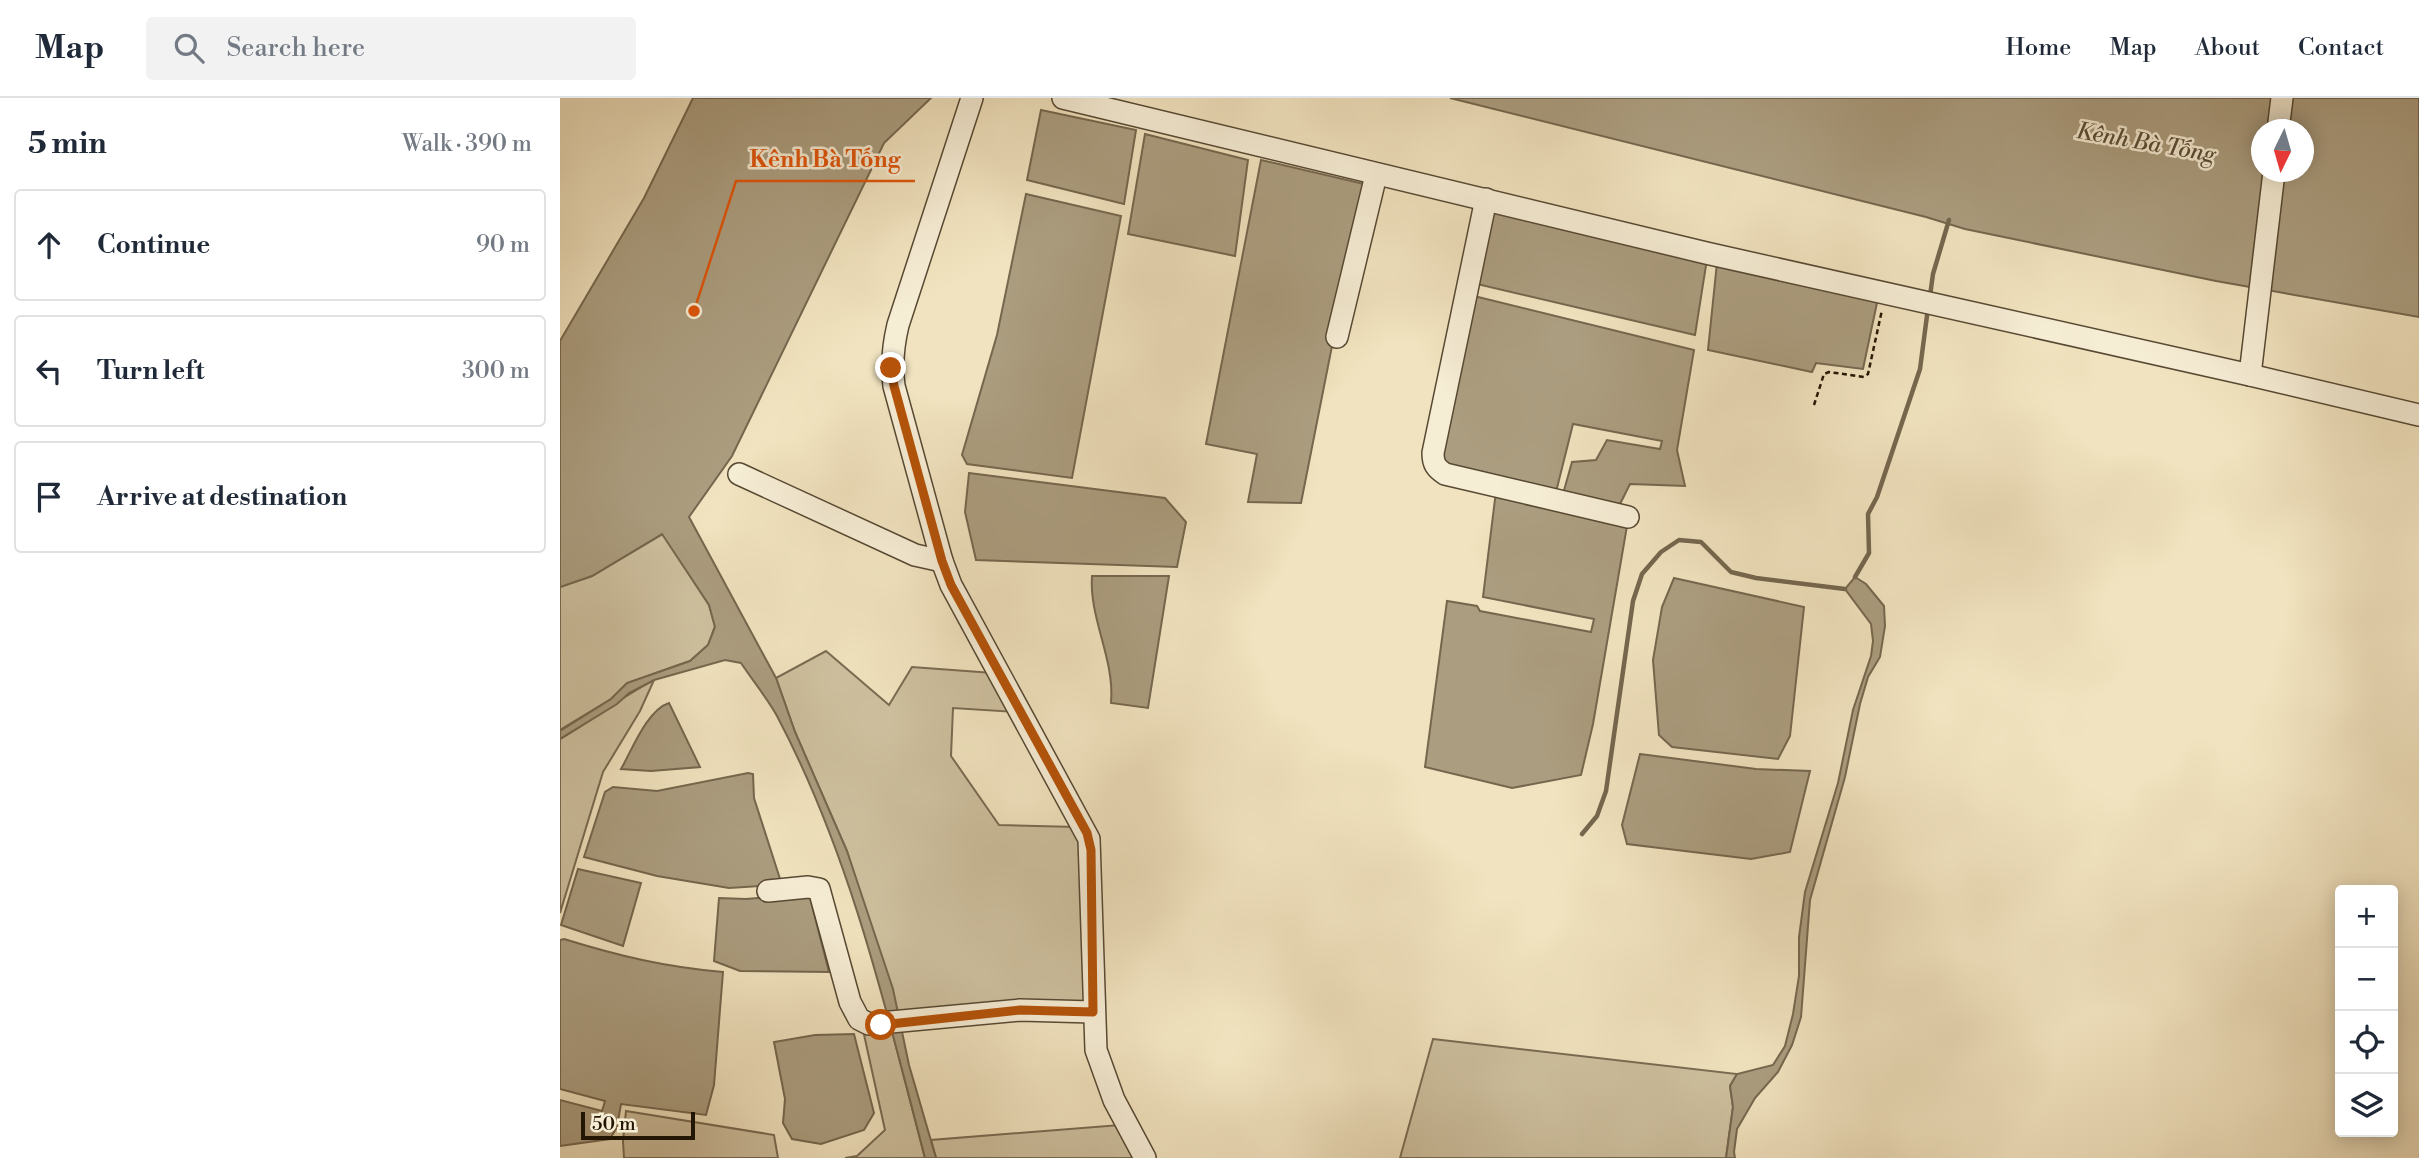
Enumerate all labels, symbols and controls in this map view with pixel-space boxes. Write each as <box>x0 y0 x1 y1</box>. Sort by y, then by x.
search box <box>146 17 636 80</box>
text: Map <box>35 28 104 69</box>
icon: search <box>170 29 208 67</box>
text: Search here <box>226 32 365 64</box>
text: Home <box>2006 33 2071 63</box>
text: Map <box>2109 33 2157 63</box>
text: About <box>2195 33 2260 63</box>
text: Contact <box>2298 33 2384 63</box>
water label: Kênh Bà Tống <box>2074 117 2219 169</box>
north arrow <box>2251 119 2314 182</box>
text: 5 min <box>28 125 107 163</box>
text: Walk · 390 m <box>402 130 532 158</box>
callout: Kênh Bà Tống <box>736 137 915 181</box>
text: Kênh Bà Tống <box>749 146 902 174</box>
icon: ahead <box>30 226 68 264</box>
text: Continue <box>97 229 210 261</box>
text: 90 m <box>476 231 530 259</box>
icon: left <box>30 352 68 390</box>
route end <box>875 352 906 383</box>
text: Turn left <box>97 355 205 387</box>
text: 300 m <box>462 357 530 385</box>
icon: arrive <box>30 478 68 516</box>
text: Arrive at destination <box>97 481 347 513</box>
map controls <box>2335 885 2398 1137</box>
button: + <box>2335 885 2398 948</box>
button: − <box>2335 948 2398 1011</box>
route start <box>865 1009 896 1040</box>
button: locate <box>2335 1011 2398 1074</box>
button: layers <box>2335 1074 2398 1137</box>
scale bar <box>581 1109 695 1141</box>
text: 50 m <box>592 1112 636 1136</box>

